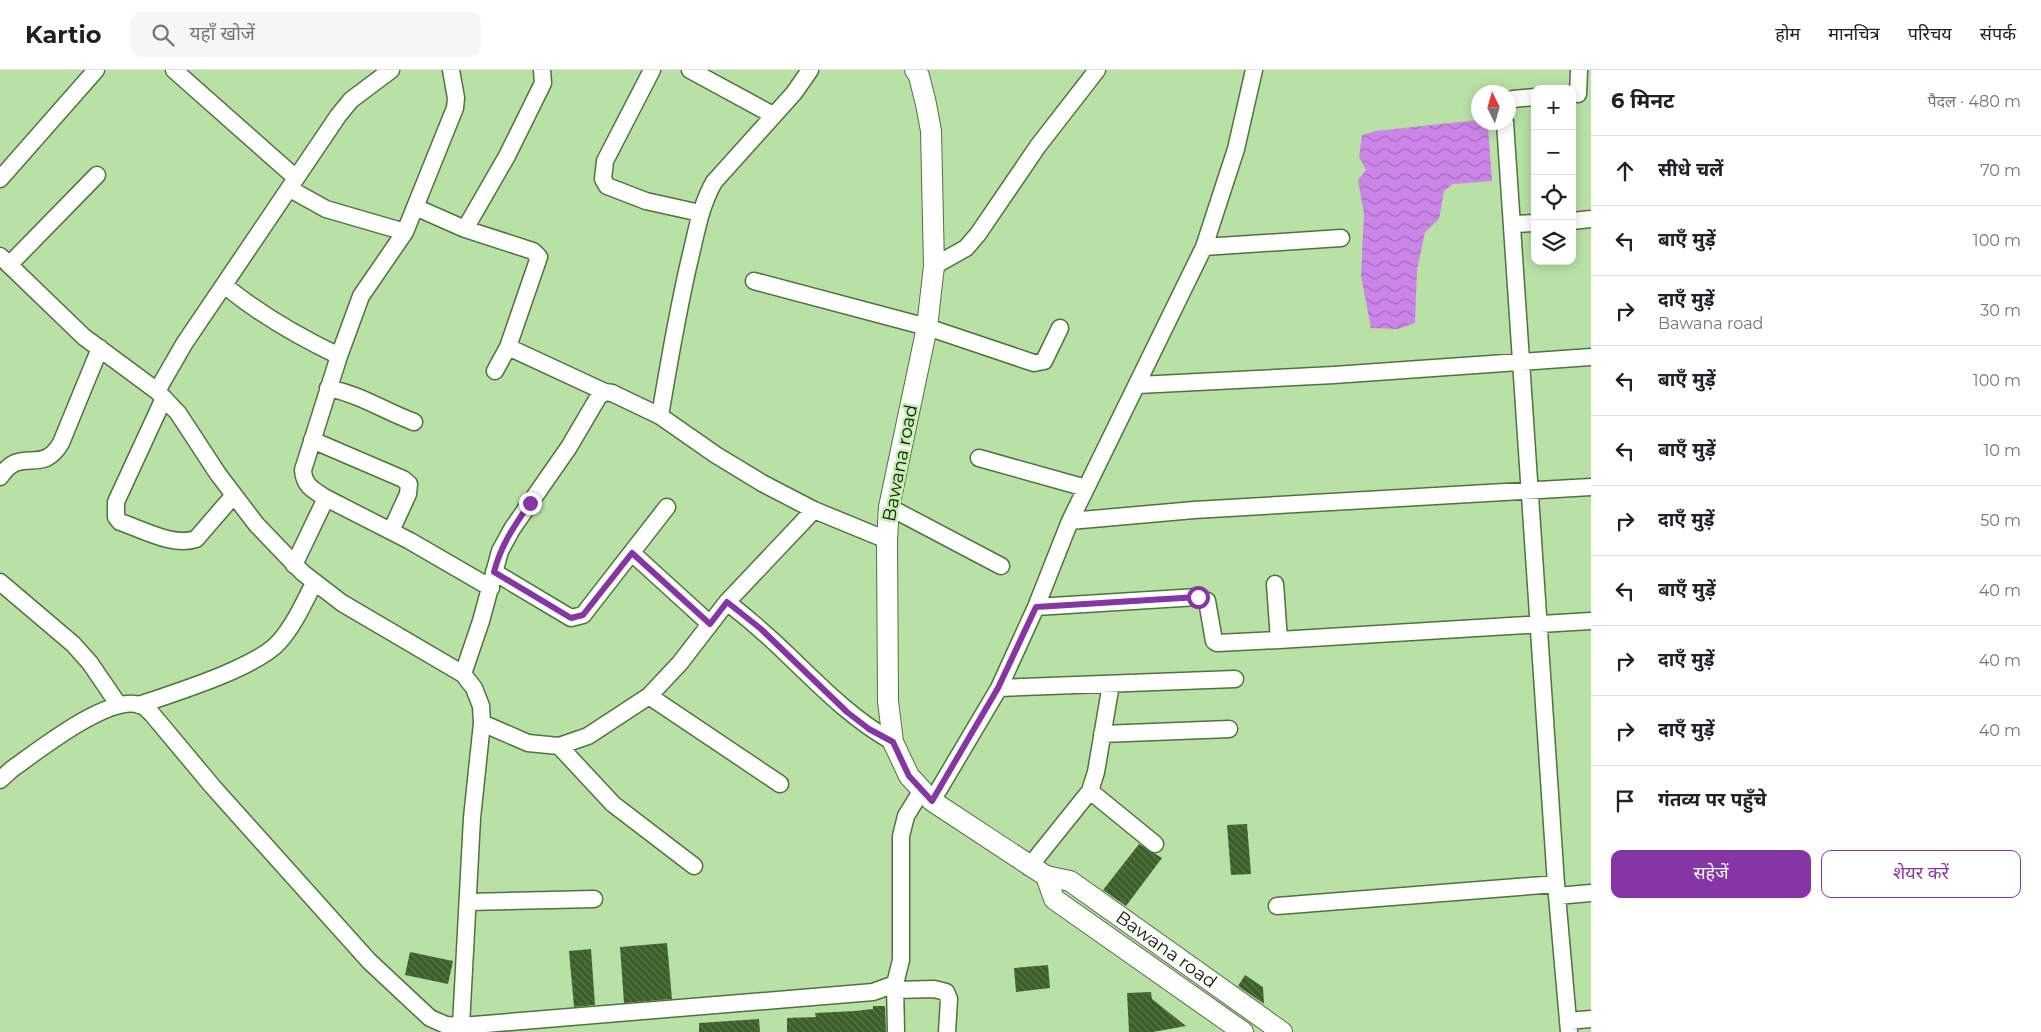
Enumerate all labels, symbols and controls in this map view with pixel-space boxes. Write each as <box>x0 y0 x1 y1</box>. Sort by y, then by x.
search box <box>131 12 481 57</box>
text: Kartio <box>25 20 101 49</box>
icon: search <box>149 21 177 49</box>
text: यहाँ खोजें <box>189 22 255 45</box>
text: होम <box>1775 23 1800 45</box>
text: मानचित्र <box>1828 23 1880 45</box>
text: परिचय <box>1908 23 1952 45</box>
text: संपर्क <box>1980 23 2016 45</box>
north arrow <box>1471 85 1516 130</box>
map controls <box>1531 85 1576 265</box>
button: + <box>1531 85 1576 130</box>
text: 6 मिनट <box>1611 88 1674 113</box>
text: पैदल · 480 m <box>1927 92 2021 111</box>
button: − <box>1531 130 1576 175</box>
icon: ahead <box>1611 157 1639 185</box>
text: सीधे चलें <box>1658 158 1723 181</box>
text: 70 m <box>1980 161 2021 180</box>
button: locate <box>1531 175 1576 220</box>
button: layers <box>1531 220 1576 265</box>
icon: left <box>1611 227 1639 255</box>
text: बाएँ मुड़ें <box>1658 228 1715 251</box>
text: 100 m <box>1973 231 2021 250</box>
text: दाएँ मुड़ें <box>1658 288 1714 311</box>
icon: right <box>1611 297 1639 325</box>
text: 30 m <box>1980 301 2021 320</box>
text: Bawana road <box>1658 314 1763 333</box>
icon: left <box>1611 367 1639 395</box>
text: बाएँ मुड़ें <box>1658 368 1715 391</box>
text: 100 m <box>1973 371 2021 390</box>
street label: Bawana road <box>878 403 922 523</box>
icon: left <box>1611 437 1639 465</box>
text: बाएँ मुड़ें <box>1658 438 1715 461</box>
text: 10 m <box>1983 441 2021 460</box>
route end <box>519 492 542 515</box>
icon: right <box>1611 507 1639 535</box>
text: दाएँ मुड़ें <box>1658 508 1714 531</box>
text: 50 m <box>1980 511 2021 530</box>
icon: left <box>1611 577 1639 605</box>
text: बाएँ मुड़ें <box>1658 578 1715 601</box>
text: 40 m <box>1979 581 2021 600</box>
route start <box>1187 586 1210 609</box>
icon: right <box>1611 647 1639 675</box>
text: दाएँ मुड़ें <box>1658 648 1714 671</box>
text: 40 m <box>1979 651 2021 670</box>
icon: right <box>1611 717 1639 745</box>
text: दाएँ मुड़ें <box>1658 718 1714 741</box>
text: 40 m <box>1979 721 2021 740</box>
icon: arrive <box>1611 787 1639 815</box>
text: गंतव्य पर पहुँचे <box>1658 788 1766 811</box>
button: सहेजें <box>1611 850 1811 898</box>
button: शेयर करें <box>1821 850 2021 898</box>
street label: Bawana road <box>1112 906 1221 993</box>

